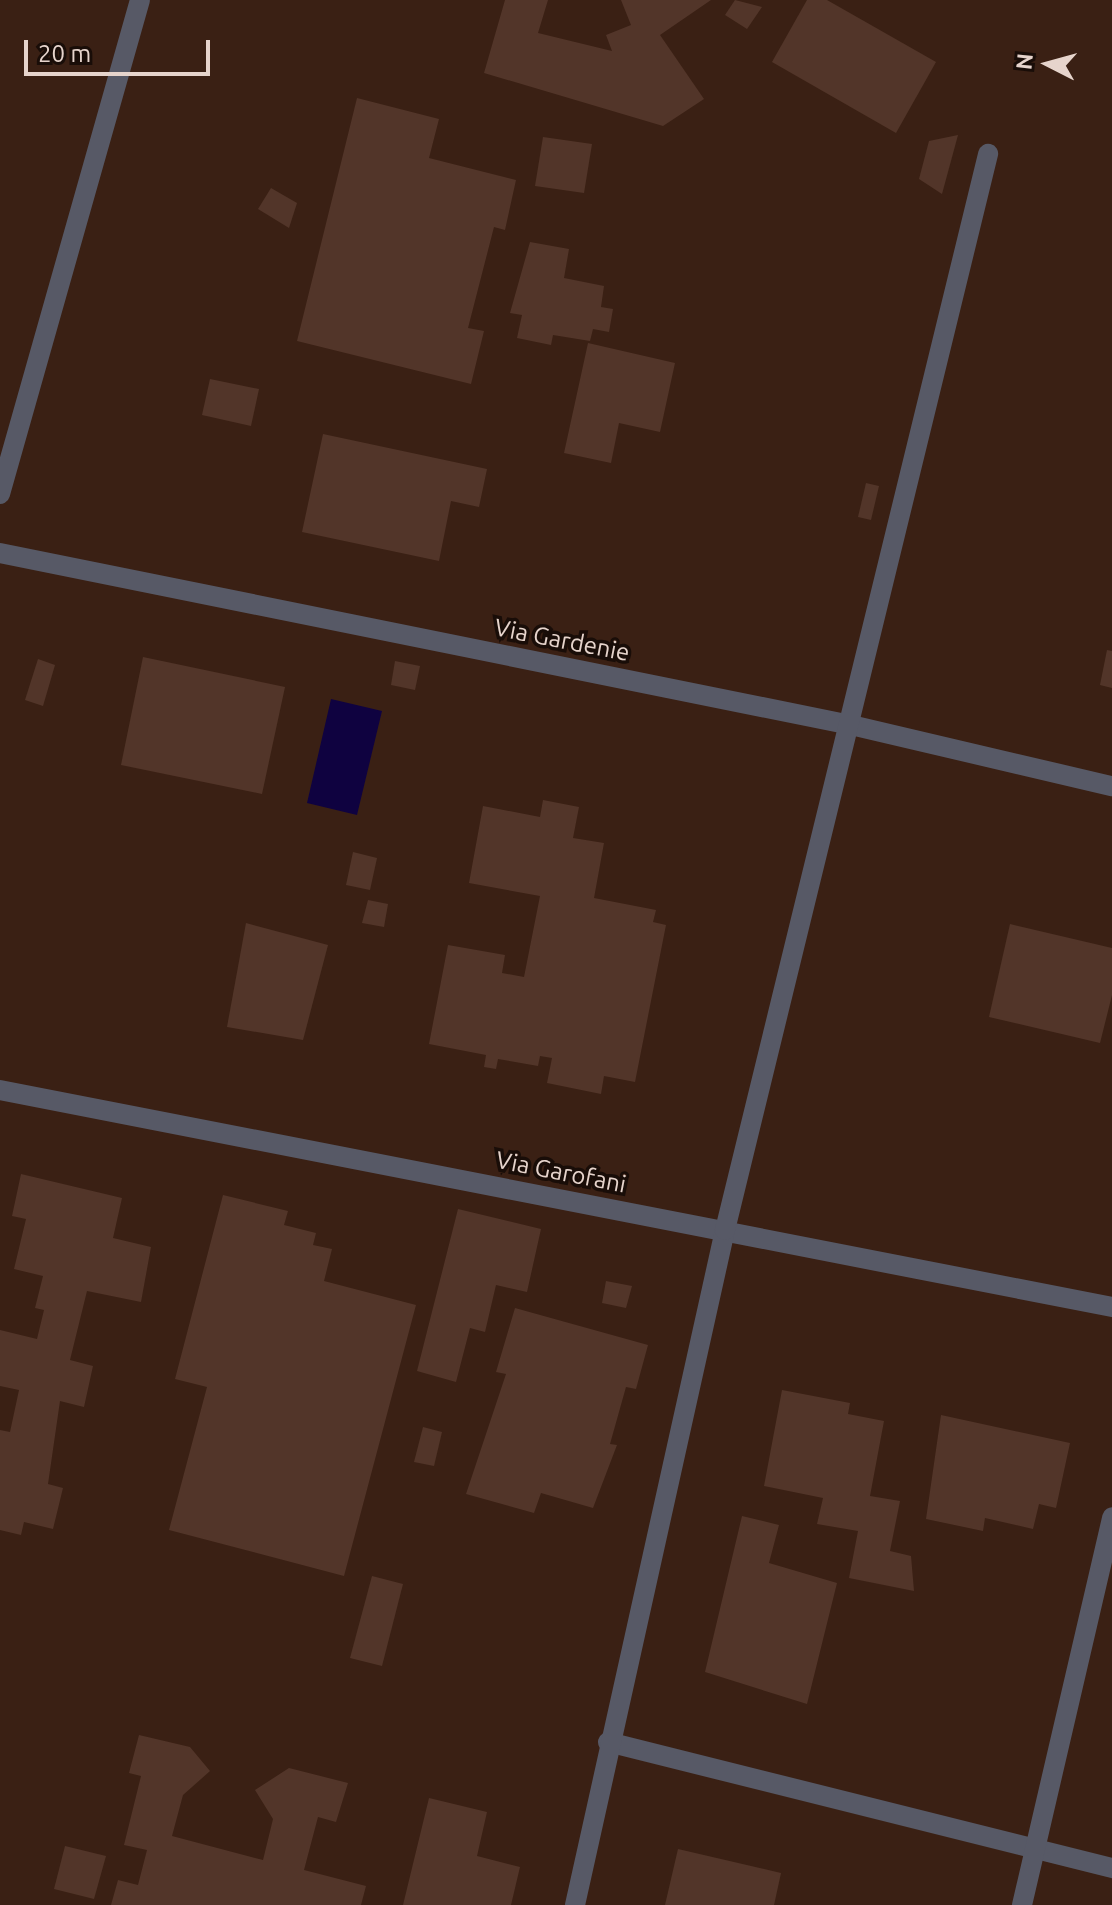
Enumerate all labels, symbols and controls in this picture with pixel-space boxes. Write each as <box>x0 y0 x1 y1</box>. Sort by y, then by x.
scale bar <box>28 24 214 74</box>
north arrow <box>1008 24 1088 104</box>
text: 20 m <box>38 40 91 67</box>
text: N <box>1010 52 1037 71</box>
street label: Via Gardenie <box>492 613 632 667</box>
street label: Via Garofani <box>493 1145 629 1199</box>

